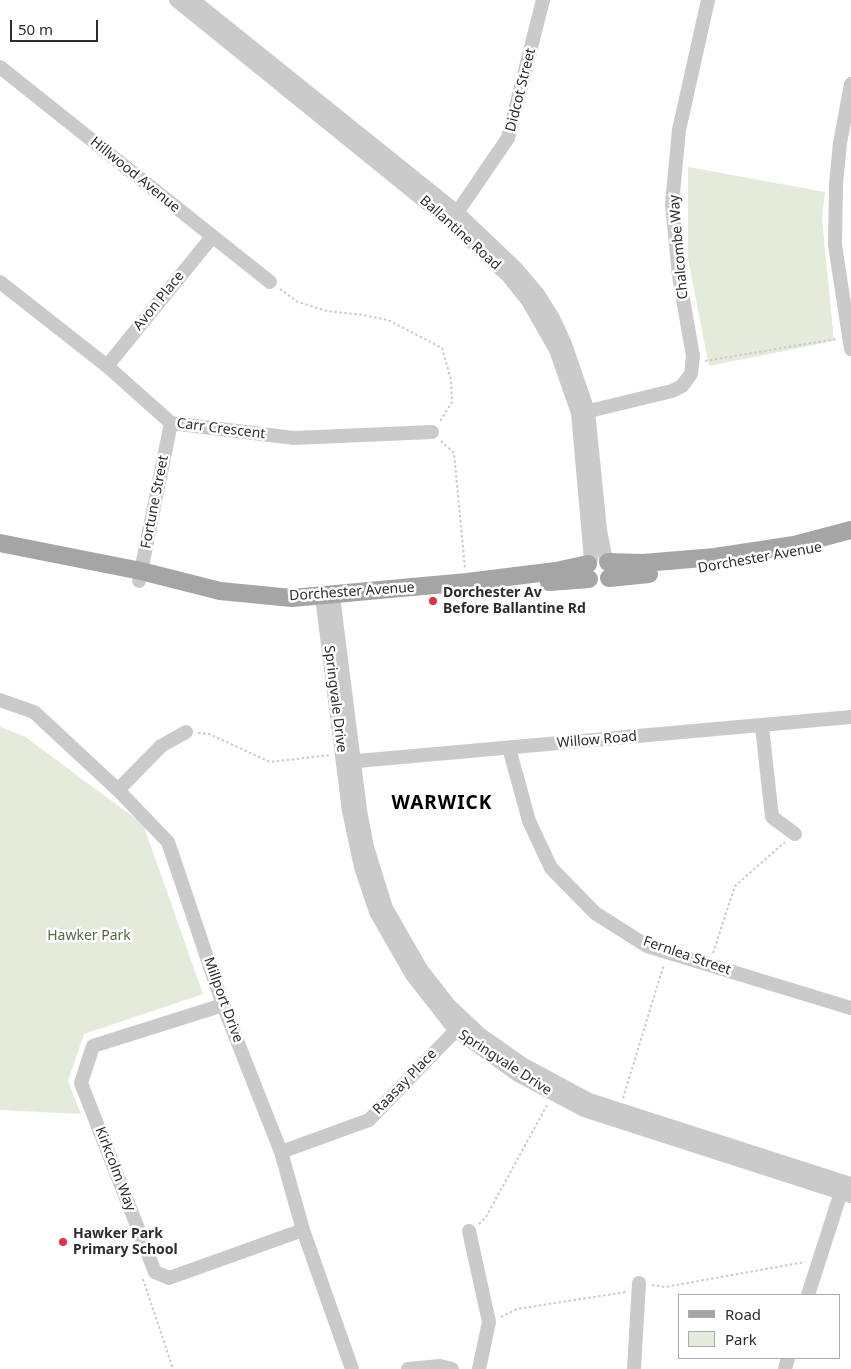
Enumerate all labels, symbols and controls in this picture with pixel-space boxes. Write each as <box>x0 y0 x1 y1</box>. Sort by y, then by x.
scale bar <box>12 10 100 42</box>
text: 50 m <box>18 19 53 39</box>
street label: Didcot Street <box>503 47 539 133</box>
street label: Hillwood Avenue <box>87 134 183 216</box>
street label: Ballantine Road <box>416 192 504 274</box>
street label: Chalcombe Way <box>666 194 692 300</box>
street label: Avon Place <box>130 268 188 334</box>
street label: Carr Crescent <box>176 415 266 443</box>
street label: Fortune Street <box>138 454 172 550</box>
street label: Dorchester Avenue <box>697 539 823 577</box>
street label: Dorchester Avenue <box>289 579 415 605</box>
place label: Dorchester Av Before Ballantine Rd <box>443 585 586 618</box>
marker: Dorchester Av Before Ballantine Rd <box>427 595 439 607</box>
street label: Springvale Drive <box>320 645 350 753</box>
street label: Willow Road <box>556 728 638 752</box>
district label: WARWICK <box>391 793 493 815</box>
park label: Hawker Park <box>47 928 131 944</box>
street label: Fernlea Street <box>641 933 733 979</box>
street label: Millport Drive <box>200 955 246 1045</box>
street label: Springvale Drive <box>455 1027 555 1099</box>
street label: Raasay Place <box>370 1046 440 1118</box>
street label: Kirkcolm Way <box>91 1125 139 1213</box>
place label: Hawker Park Primary School <box>73 1226 178 1258</box>
marker: Hawker Park Primary School <box>57 1236 69 1248</box>
legend <box>678 1294 841 1359</box>
text: Road <box>725 1304 761 1324</box>
text: Park <box>725 1329 757 1349</box>

